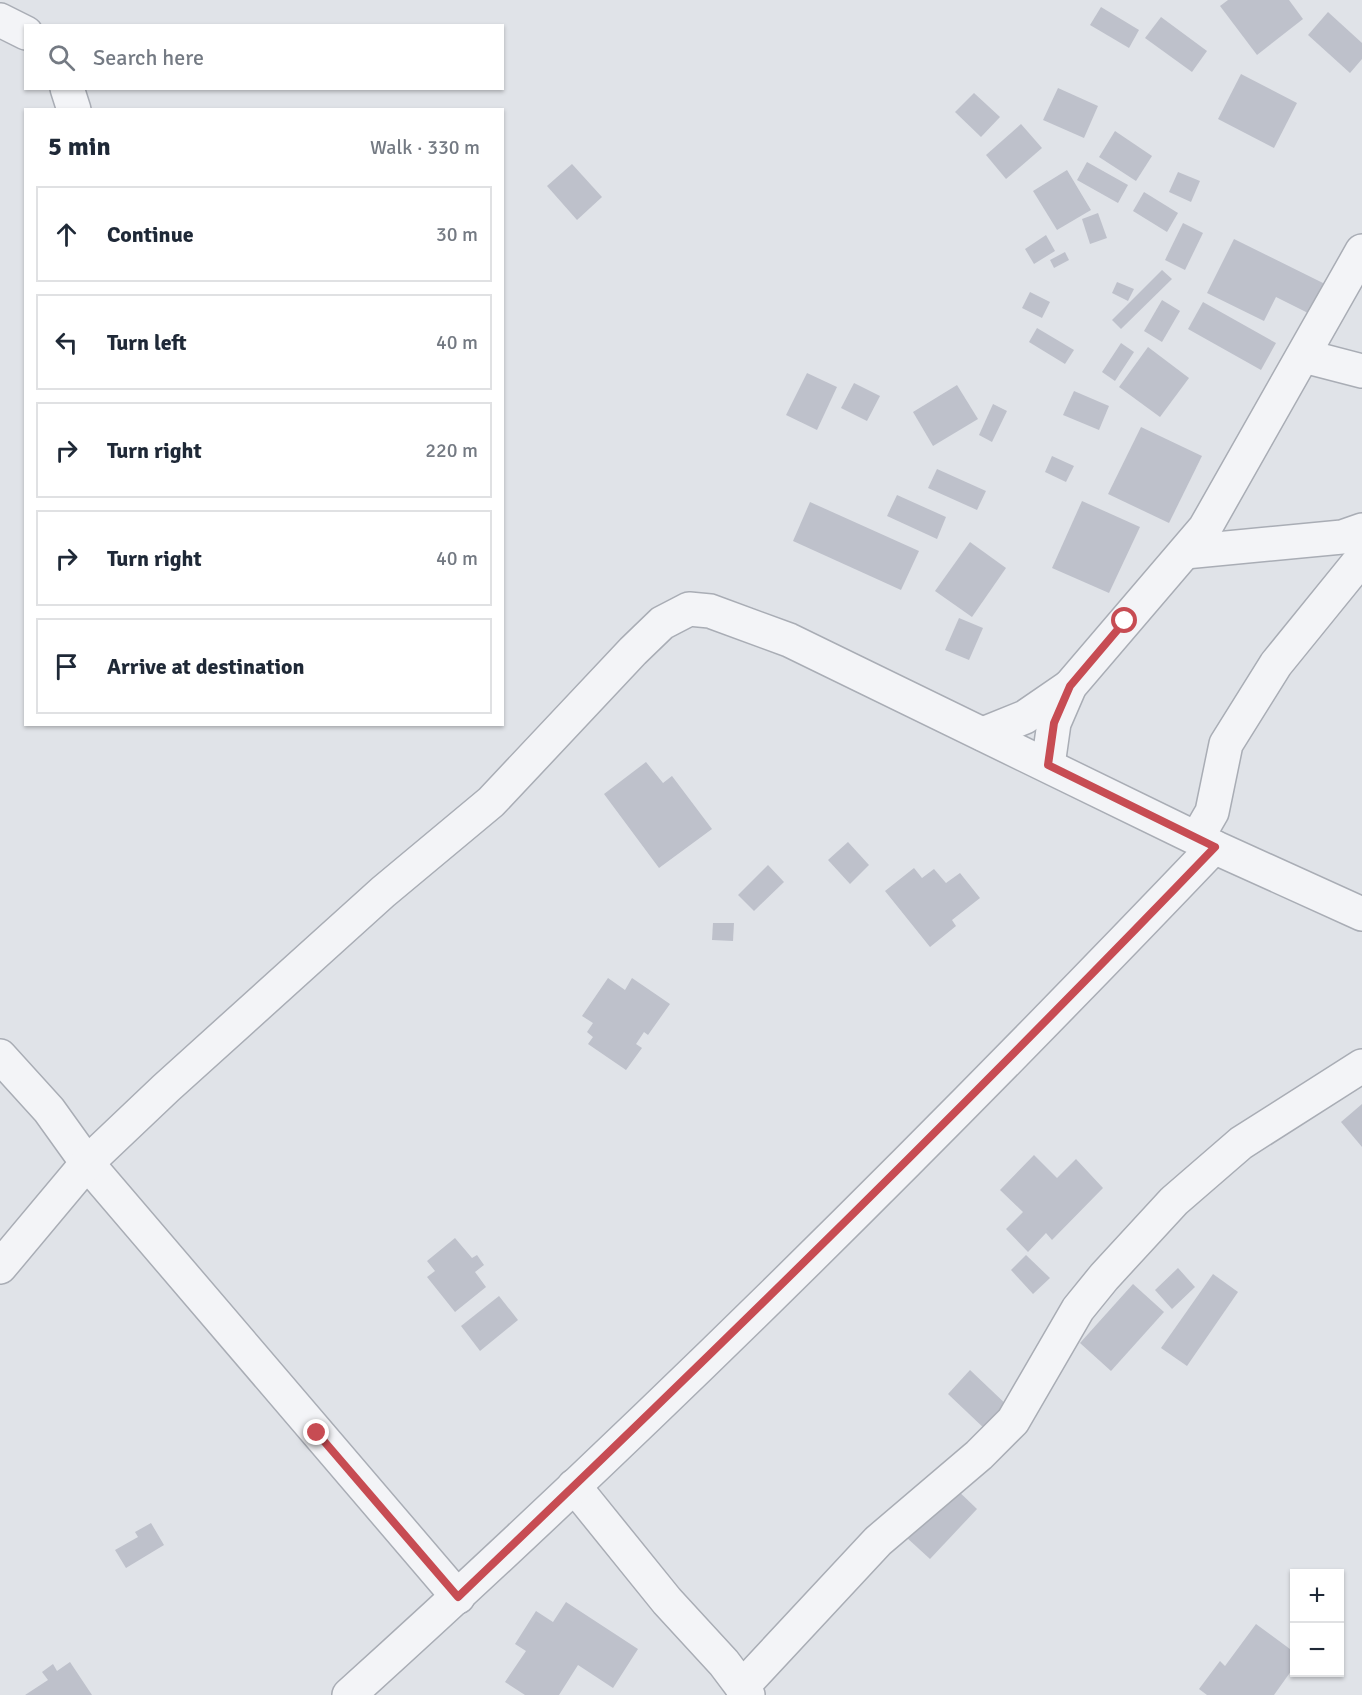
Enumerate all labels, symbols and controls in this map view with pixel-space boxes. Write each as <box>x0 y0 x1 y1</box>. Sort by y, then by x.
search box <box>24 24 504 90</box>
icon: search <box>45 41 78 74</box>
text: Search here <box>93 44 204 71</box>
text: 5 min <box>48 131 111 163</box>
text: Walk · 330 m <box>370 135 480 160</box>
icon: ahead <box>50 218 83 251</box>
text: Continue <box>107 221 194 248</box>
text: 30 m <box>436 222 478 247</box>
icon: left <box>50 326 83 359</box>
text: Turn left <box>107 329 187 356</box>
text: 40 m <box>436 330 478 355</box>
icon: right <box>50 434 83 467</box>
text: Turn right <box>107 437 202 464</box>
text: 220 m <box>425 438 478 463</box>
icon: right <box>50 542 83 575</box>
text: Turn right <box>107 545 202 572</box>
text: 40 m <box>436 546 478 571</box>
route start <box>1111 607 1137 633</box>
icon: arrive <box>50 650 83 683</box>
text: Arrive at destination <box>107 653 304 680</box>
route end <box>303 1419 329 1445</box>
map controls <box>1290 1569 1344 1677</box>
button: + <box>1290 1569 1344 1623</box>
button: − <box>1290 1623 1344 1677</box>

